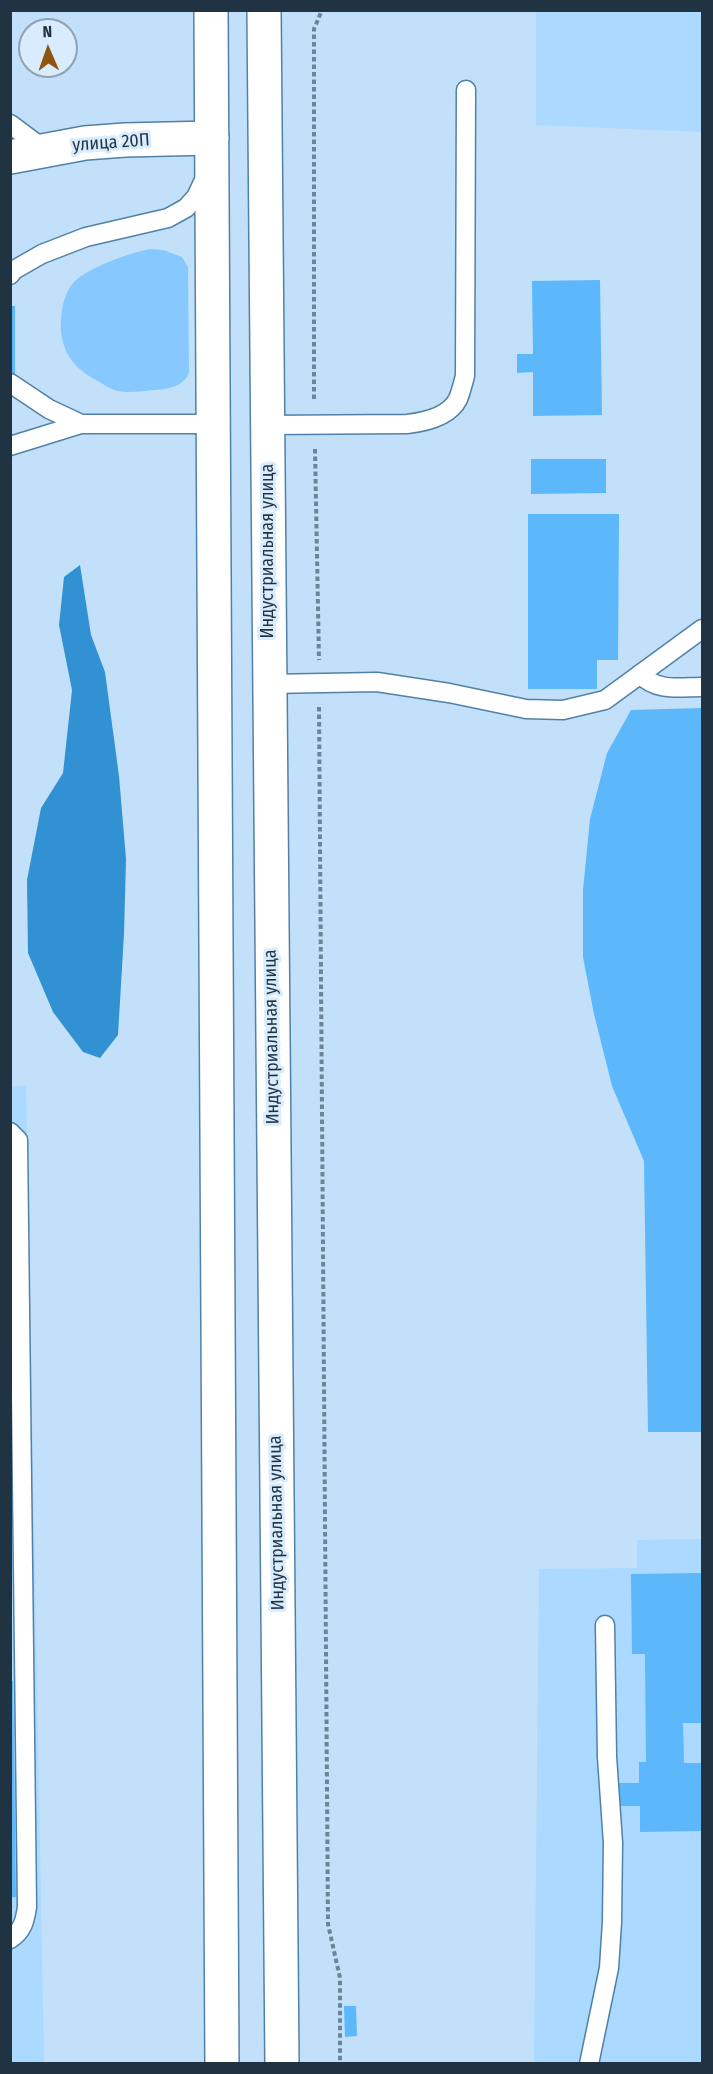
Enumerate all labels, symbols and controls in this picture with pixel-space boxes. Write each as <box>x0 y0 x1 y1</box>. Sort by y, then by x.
north arrow <box>18 18 78 78</box>
text: N <box>42 22 53 41</box>
street label: улица 20П <box>72 130 150 156</box>
street label: Индустриальная улица <box>257 464 279 638</box>
street label: Индустриальная улица <box>260 949 284 1125</box>
street label: Индустриальная улица <box>265 1435 289 1611</box>

